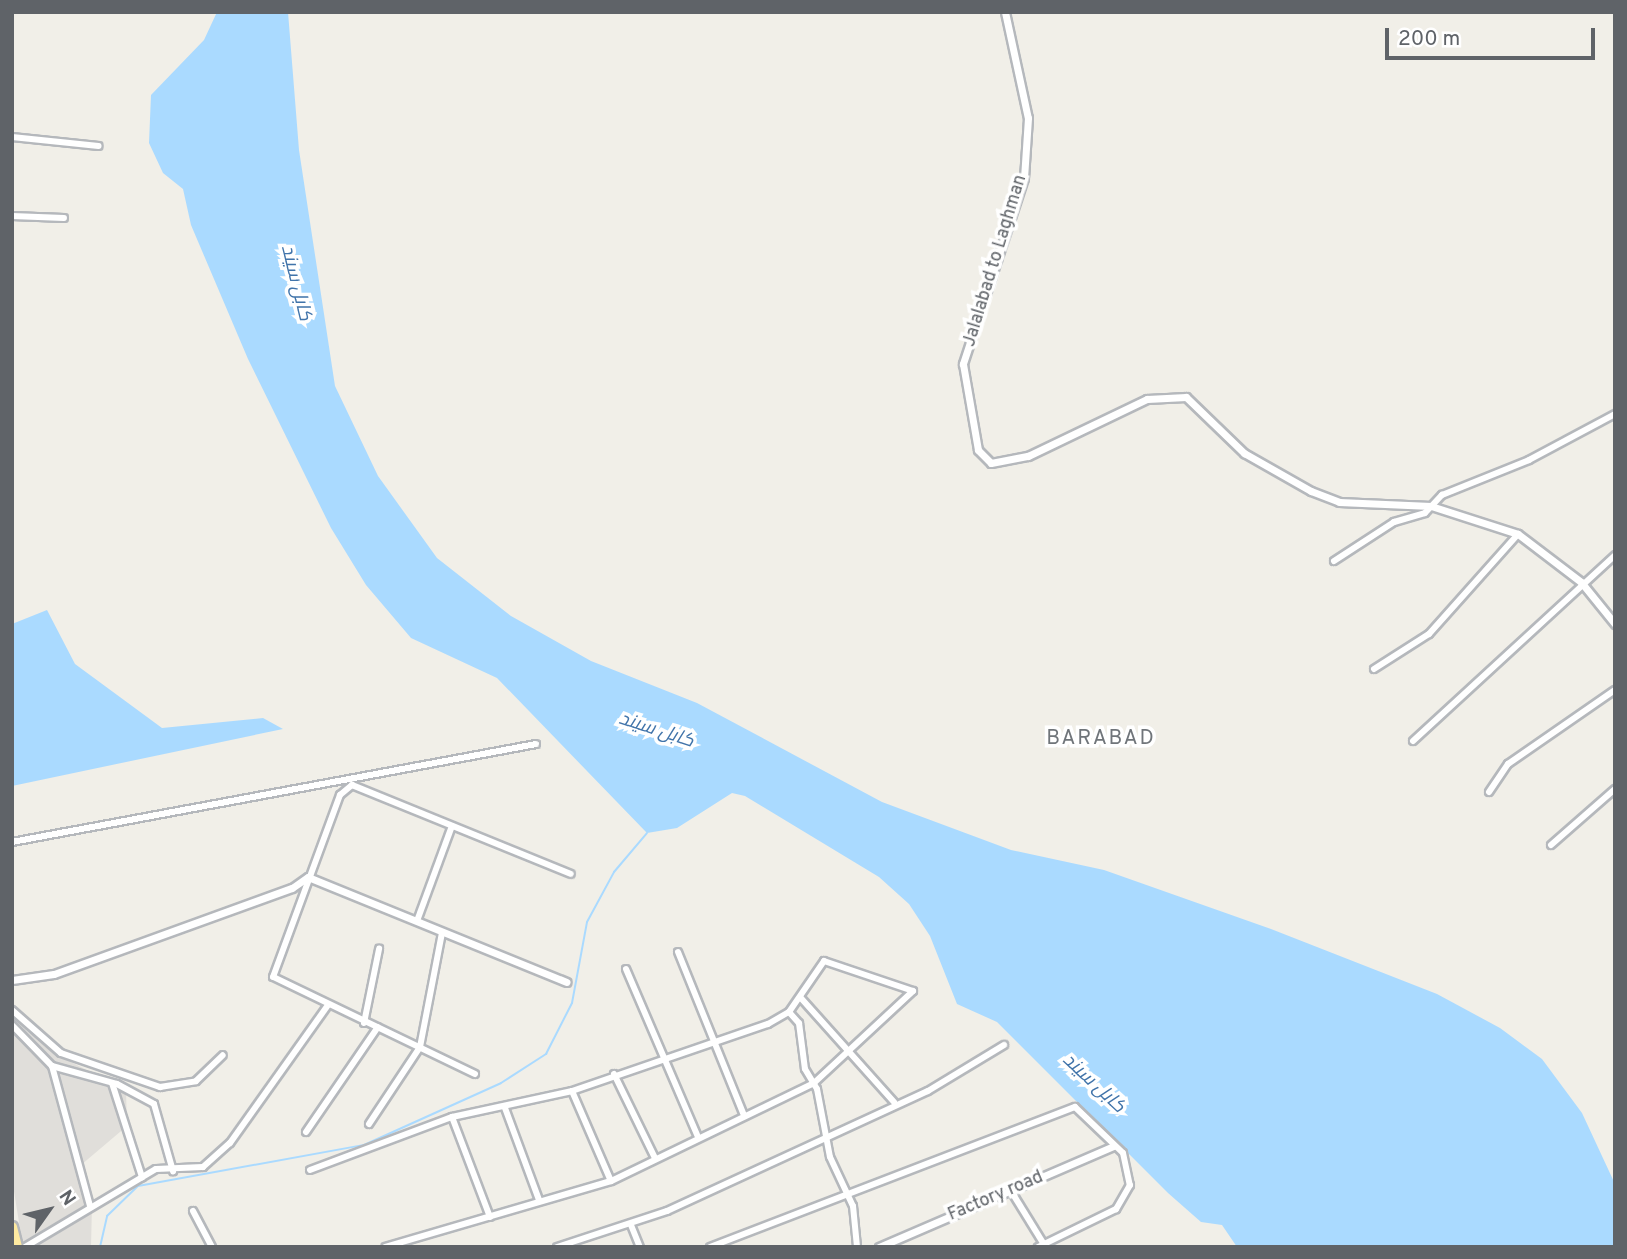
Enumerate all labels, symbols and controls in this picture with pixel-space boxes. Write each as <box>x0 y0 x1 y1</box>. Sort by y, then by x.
scale bar <box>1389 14 1599 58</box>
text: 200 m <box>1398 26 1460 53</box>
street label: Jalalabad to Laghman <box>960 172 1032 350</box>
water label: کابل سيند <box>275 243 315 323</box>
water label: کابل سيند <box>616 708 696 754</box>
district label: BARABAD <box>1047 726 1155 752</box>
water label: کابل سيند <box>1057 1049 1129 1119</box>
street label: Factory road <box>945 1167 1047 1227</box>
north arrow <box>14 1175 84 1245</box>
text: N <box>53 1186 80 1211</box>

